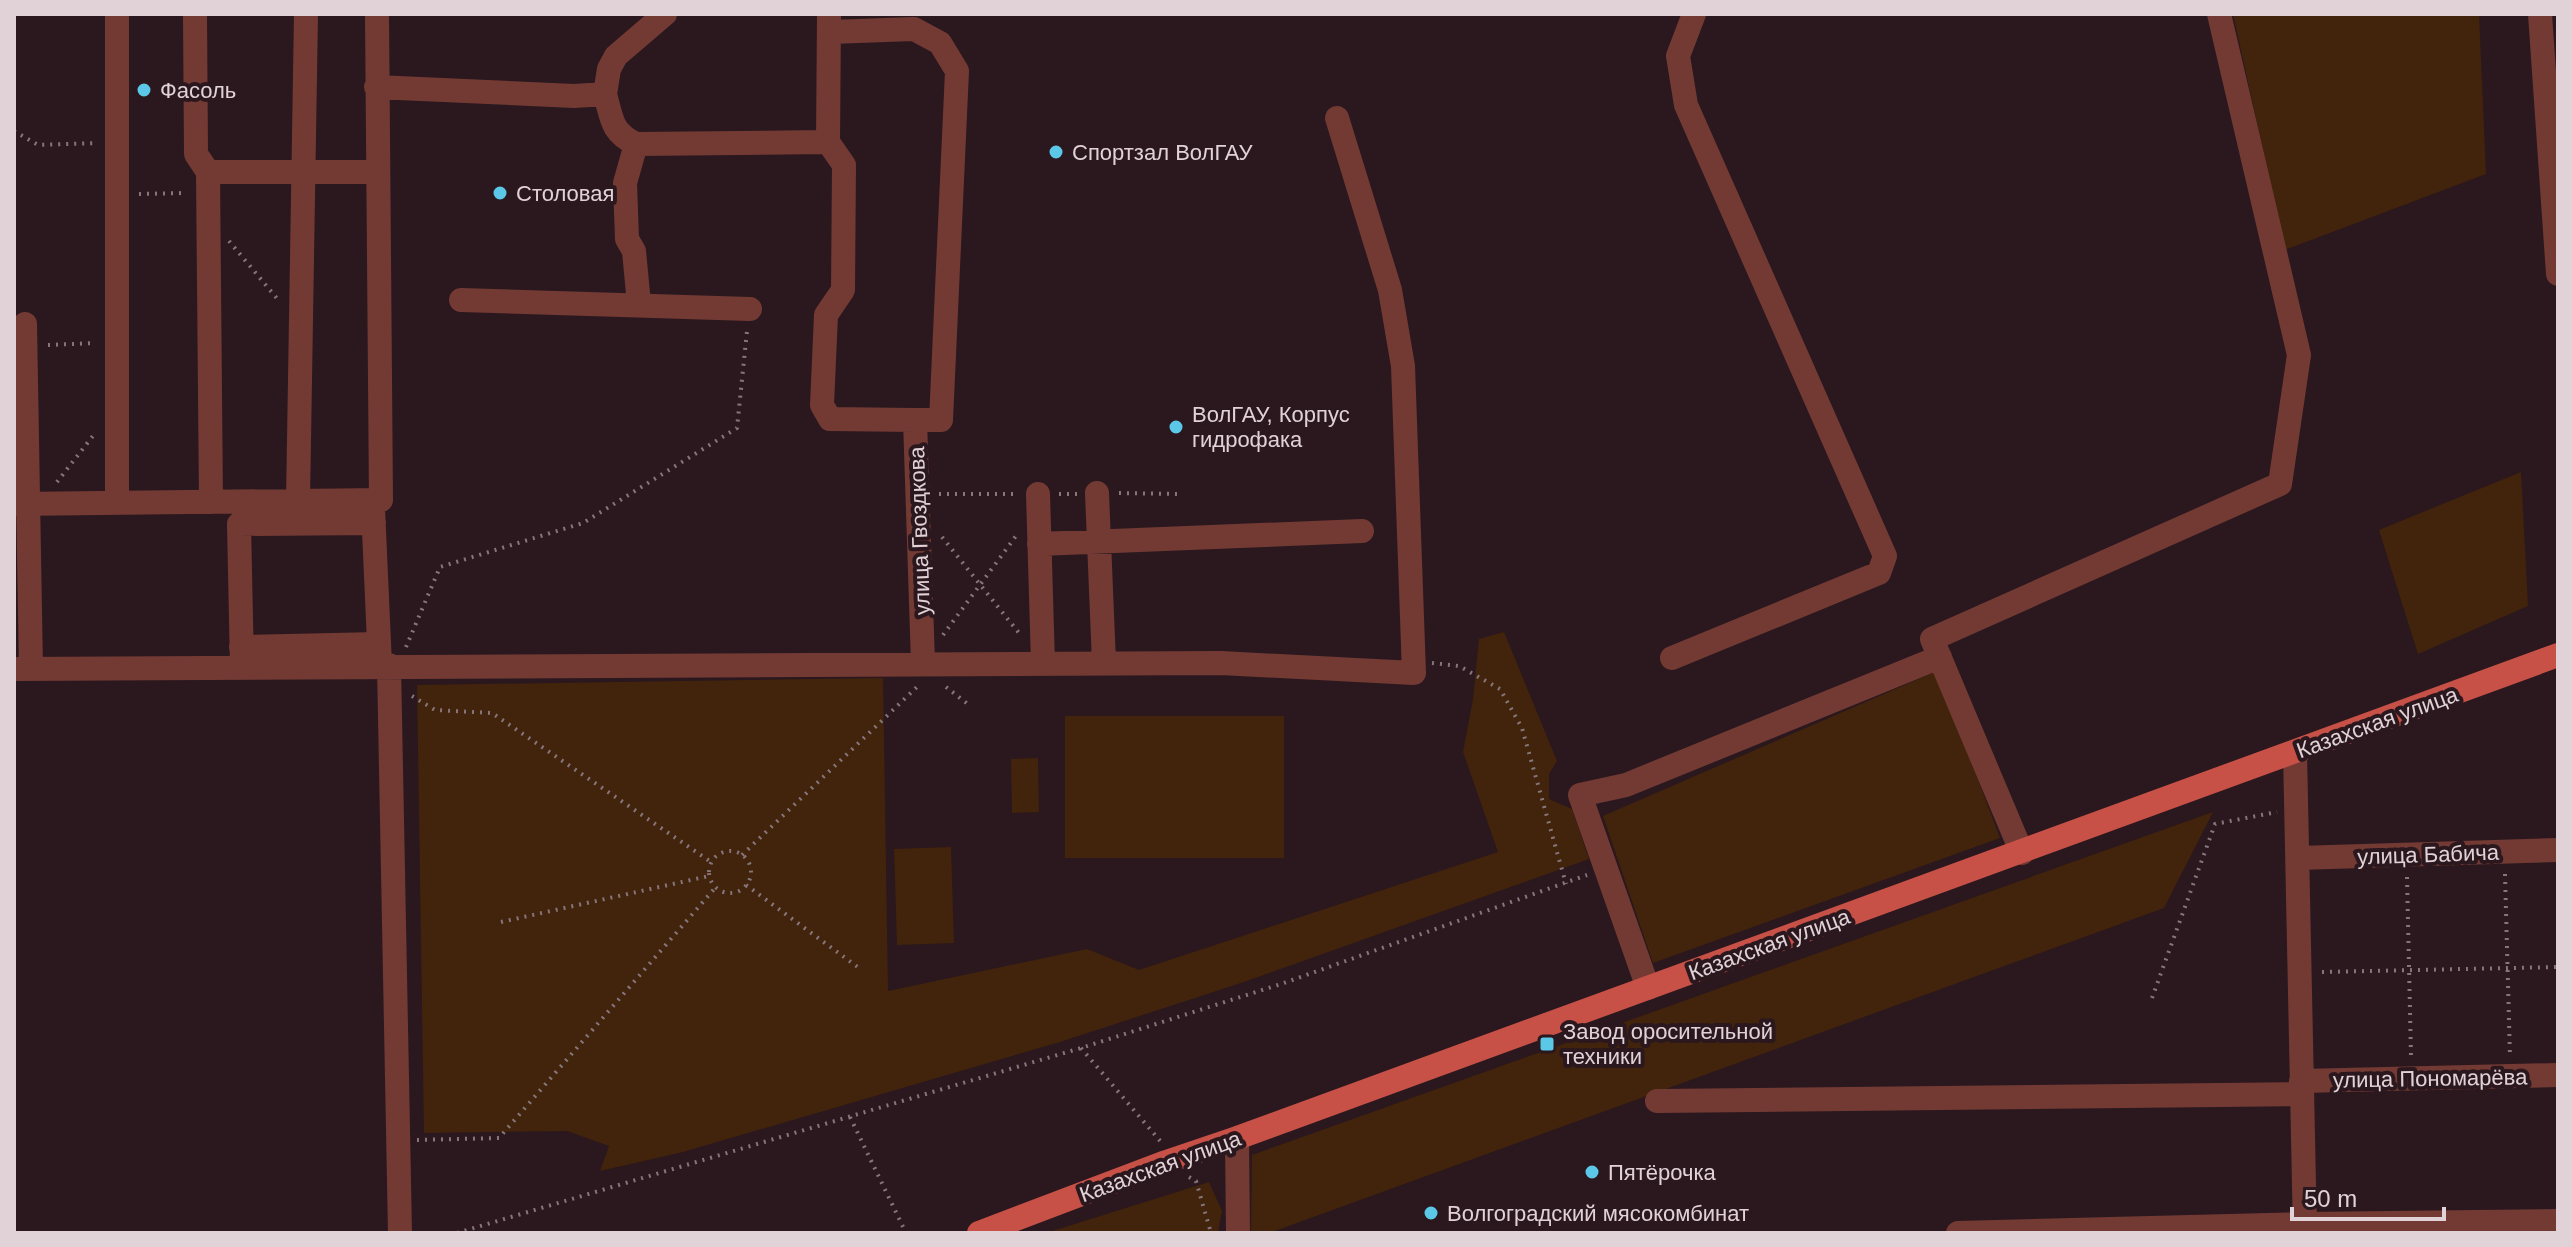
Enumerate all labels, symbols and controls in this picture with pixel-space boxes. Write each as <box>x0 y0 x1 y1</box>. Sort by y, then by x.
place label: Фасоль <box>160 78 236 103</box>
marker: Фасоль <box>135 81 153 99</box>
place label: Спортзал ВолГАУ <box>1072 140 1254 165</box>
marker: Спортзал ВолГАУ <box>1047 143 1065 161</box>
place label: Столовая <box>516 181 614 206</box>
marker: Столовая <box>491 184 509 202</box>
place label: ВолГАУ, Корпус гидрофака <box>1192 402 1350 452</box>
marker: ВолГАУ, Корпус гидрофака <box>1167 418 1185 436</box>
street label: улица Гвоздкова <box>904 445 935 616</box>
street label: Казахская улица <box>2293 681 2462 763</box>
street label: улица Бабича <box>2357 840 2500 869</box>
street label: Казахская улица <box>1685 903 1854 985</box>
place label: Завод оросительной техники <box>1563 1019 1773 1069</box>
marker: Завод оросительной техники <box>1538 1035 1556 1053</box>
street label: улица Пономарёва <box>2333 1064 2528 1093</box>
street label: Казахская улица <box>1076 1125 1245 1207</box>
place label: Пятёрочка <box>1608 1160 1717 1185</box>
marker: Пятёрочка <box>1583 1163 1601 1181</box>
scale bar <box>2292 1171 2444 1221</box>
text: 50 m <box>2304 1185 2357 1212</box>
place label: Волгоградский мясокомбинат <box>1447 1201 1749 1226</box>
marker: Волгоградский мясокомбинат <box>1422 1204 1440 1222</box>

